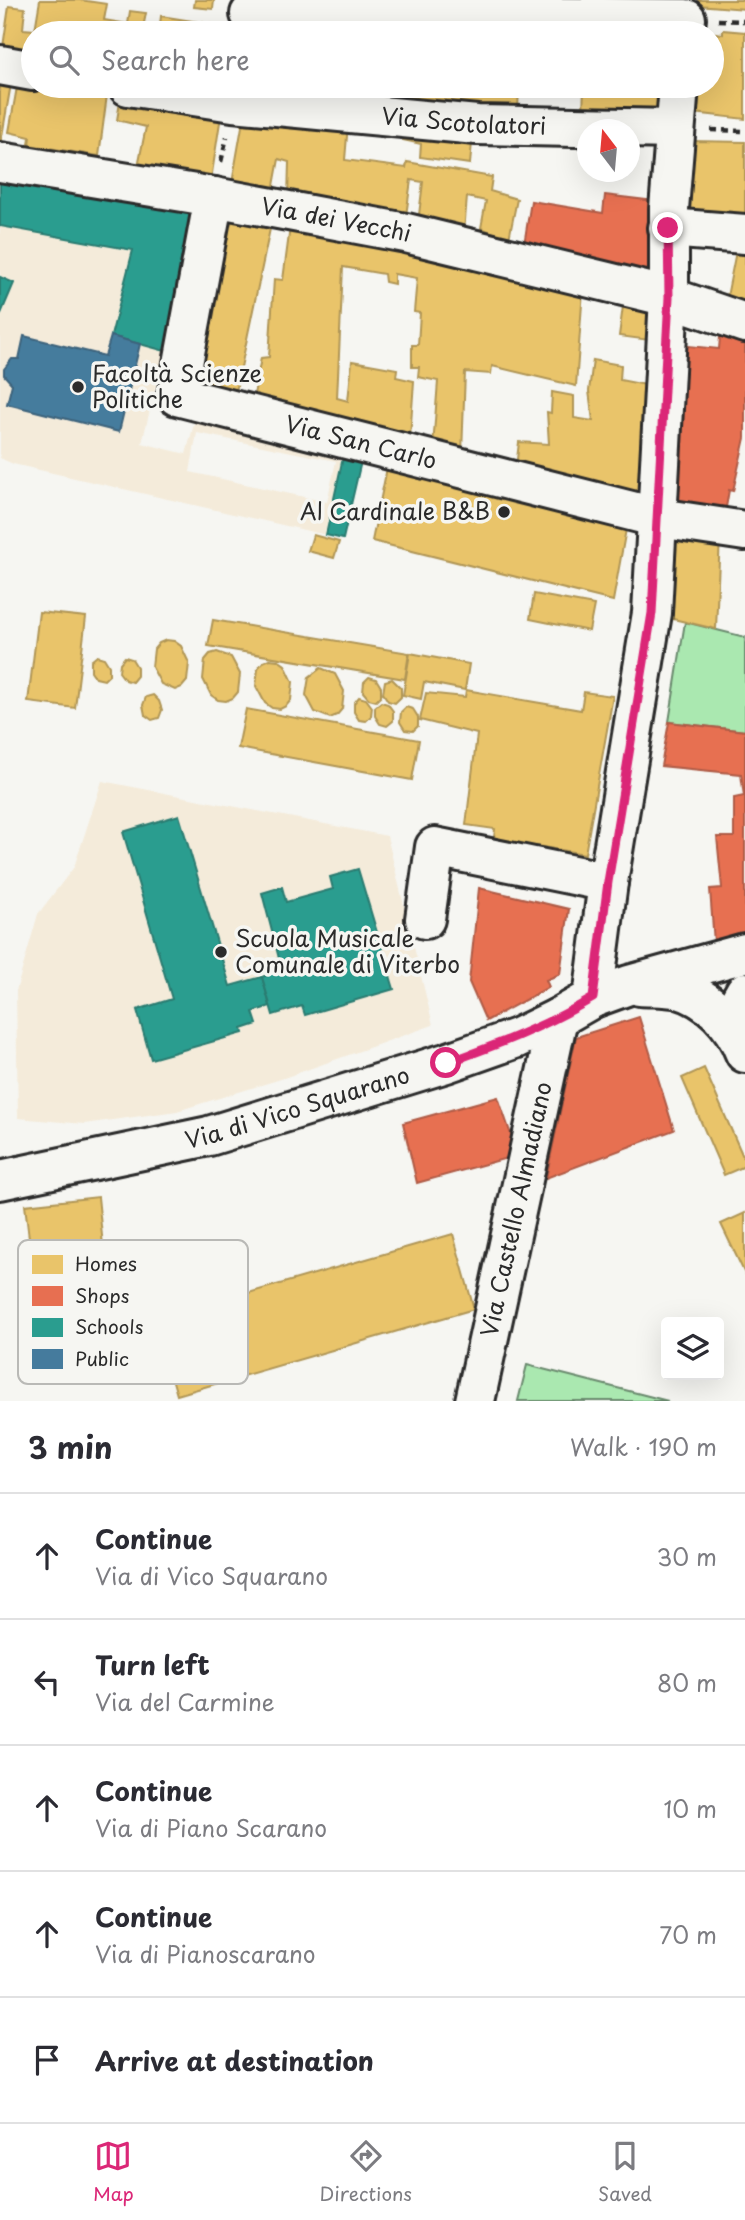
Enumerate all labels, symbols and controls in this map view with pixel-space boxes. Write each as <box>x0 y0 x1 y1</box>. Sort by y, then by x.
search box <box>21 21 724 98</box>
text: Search here <box>101 40 250 79</box>
icon: search <box>45 41 83 79</box>
street label: Via Scotolatori <box>380 97 547 142</box>
north arrow <box>577 119 640 182</box>
street label: Via dei Vecchi <box>258 187 415 250</box>
route end <box>652 212 683 243</box>
place label: Facoltà Scienze Politiche <box>92 355 262 416</box>
marker: Facoltà Scienze Politiche <box>70 379 86 395</box>
street label: Via San Carlo <box>282 405 441 477</box>
place label: Al Cardinale B&B <box>300 493 490 528</box>
marker: Al Cardinale B&B <box>496 504 512 520</box>
place label: Scuola Musicale Comunale di Viterbo <box>235 920 460 981</box>
marker: Scuola Musicale Comunale di Viterbo <box>213 944 229 960</box>
route start <box>430 1047 461 1078</box>
street label: Via di Vico Squarano <box>181 1056 413 1157</box>
street label: Via Castello Almadiano <box>470 1078 560 1340</box>
legend <box>18 1240 248 1384</box>
text: Homes <box>75 1249 137 1277</box>
text: Shops <box>75 1281 129 1309</box>
text: Schools <box>75 1312 143 1340</box>
map controls <box>661 1317 724 1380</box>
button: layers <box>661 1317 724 1380</box>
text: Public <box>75 1344 129 1372</box>
text: 3 min <box>28 1424 113 1469</box>
text: Walk · 190 m <box>570 1429 717 1464</box>
text: Continue <box>95 1519 212 1558</box>
icon: ahead <box>28 1537 66 1575</box>
text: 30 m <box>656 1539 717 1574</box>
text: Via di Vico Squarano <box>95 1558 328 1593</box>
text: Turn left <box>95 1645 210 1684</box>
icon: left <box>28 1663 66 1701</box>
text: 80 m <box>657 1665 717 1700</box>
text: Via del Carmine <box>95 1684 275 1719</box>
text: Continue <box>95 1771 212 1810</box>
icon: ahead <box>28 1789 66 1827</box>
text: 10 m <box>663 1791 717 1826</box>
text: Via di Piano Scarano <box>95 1810 327 1845</box>
text: Continue <box>95 1897 212 1936</box>
icon: ahead <box>28 1915 66 1953</box>
text: 70 m <box>659 1917 717 1952</box>
text: Via di Pianoscarano <box>95 1936 316 1971</box>
icon: arrive <box>28 2041 66 2079</box>
text: Arrive at destination <box>95 2041 374 2080</box>
tab: Map <box>93 2137 134 2207</box>
tab: Directions <box>320 2137 412 2207</box>
tab: Saved <box>598 2137 652 2207</box>

